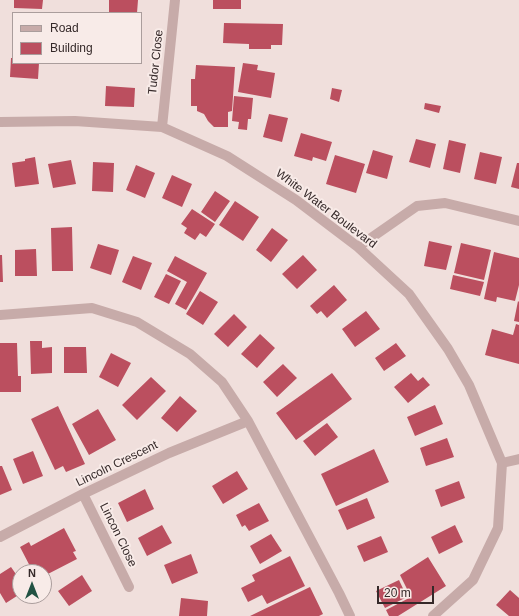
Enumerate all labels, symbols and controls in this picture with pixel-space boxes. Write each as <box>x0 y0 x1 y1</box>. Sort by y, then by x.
legend <box>12 12 142 64</box>
text: Road <box>50 21 79 35</box>
street label: Tudor Close <box>145 29 167 95</box>
text: Building <box>50 41 93 55</box>
street label: White Water Boulevard <box>273 166 379 252</box>
street label: Lincoln Crescent <box>74 438 160 490</box>
street label: Lincon Close <box>96 501 140 569</box>
north arrow <box>12 564 52 604</box>
text: N <box>28 567 36 579</box>
scale bar <box>379 578 436 604</box>
text: 20 m <box>384 586 411 600</box>

